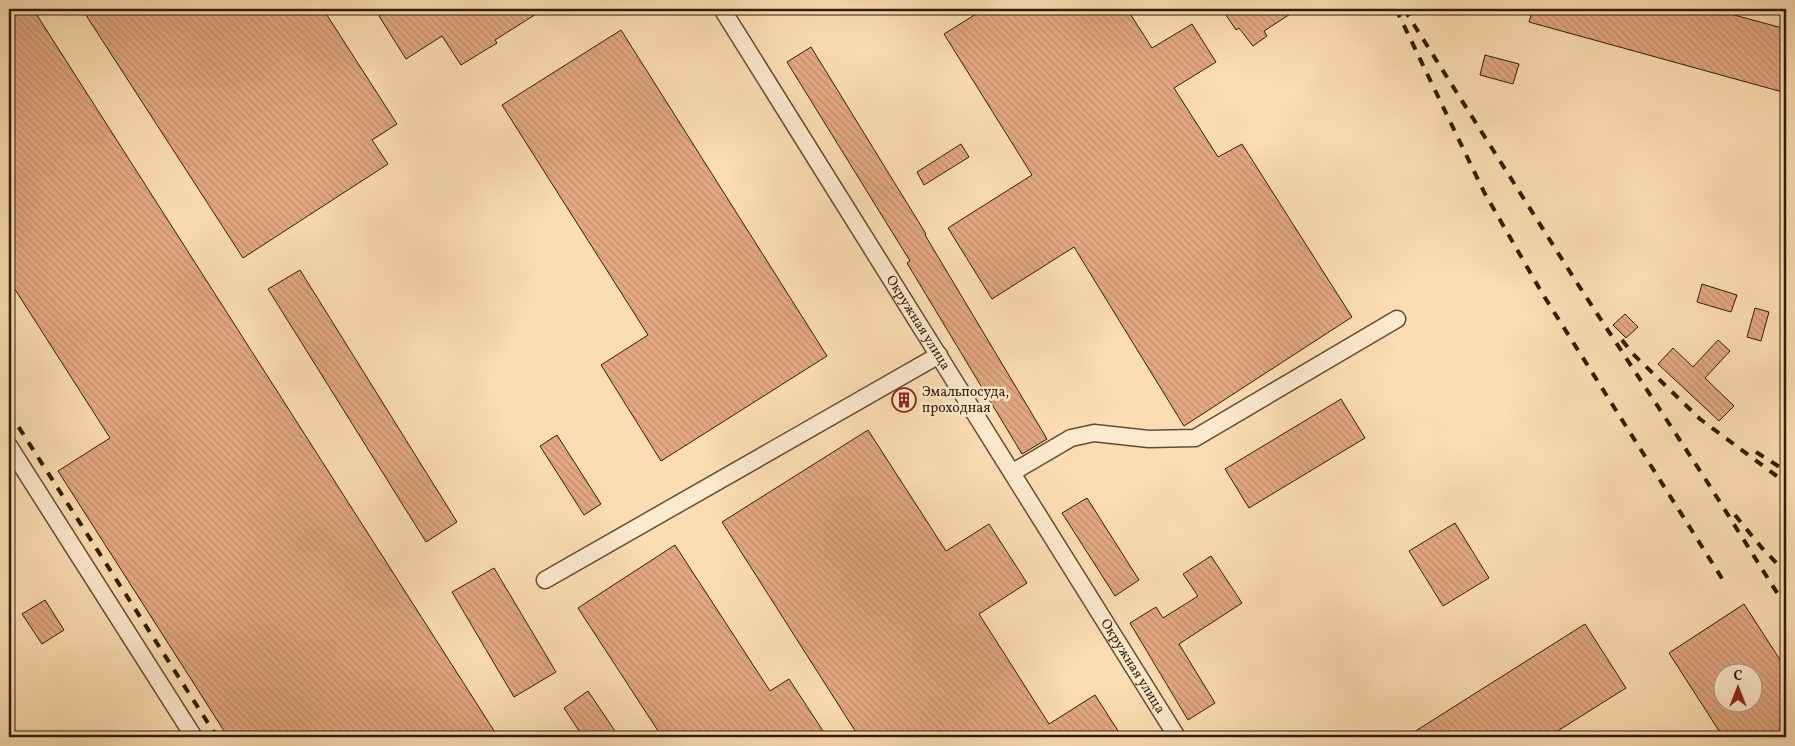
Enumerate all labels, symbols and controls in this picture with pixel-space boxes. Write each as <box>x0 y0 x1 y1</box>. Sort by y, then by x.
street label: Окружная улица <box>881 272 955 374</box>
place label: Эмальпосуда, проходная <box>922 383 1009 418</box>
building icon: Эмальпосуда, проходная <box>891 387 917 413</box>
street label: Окружная улица <box>1096 615 1170 717</box>
north arrow <box>1712 664 1762 714</box>
text: С <box>1733 667 1743 686</box>

